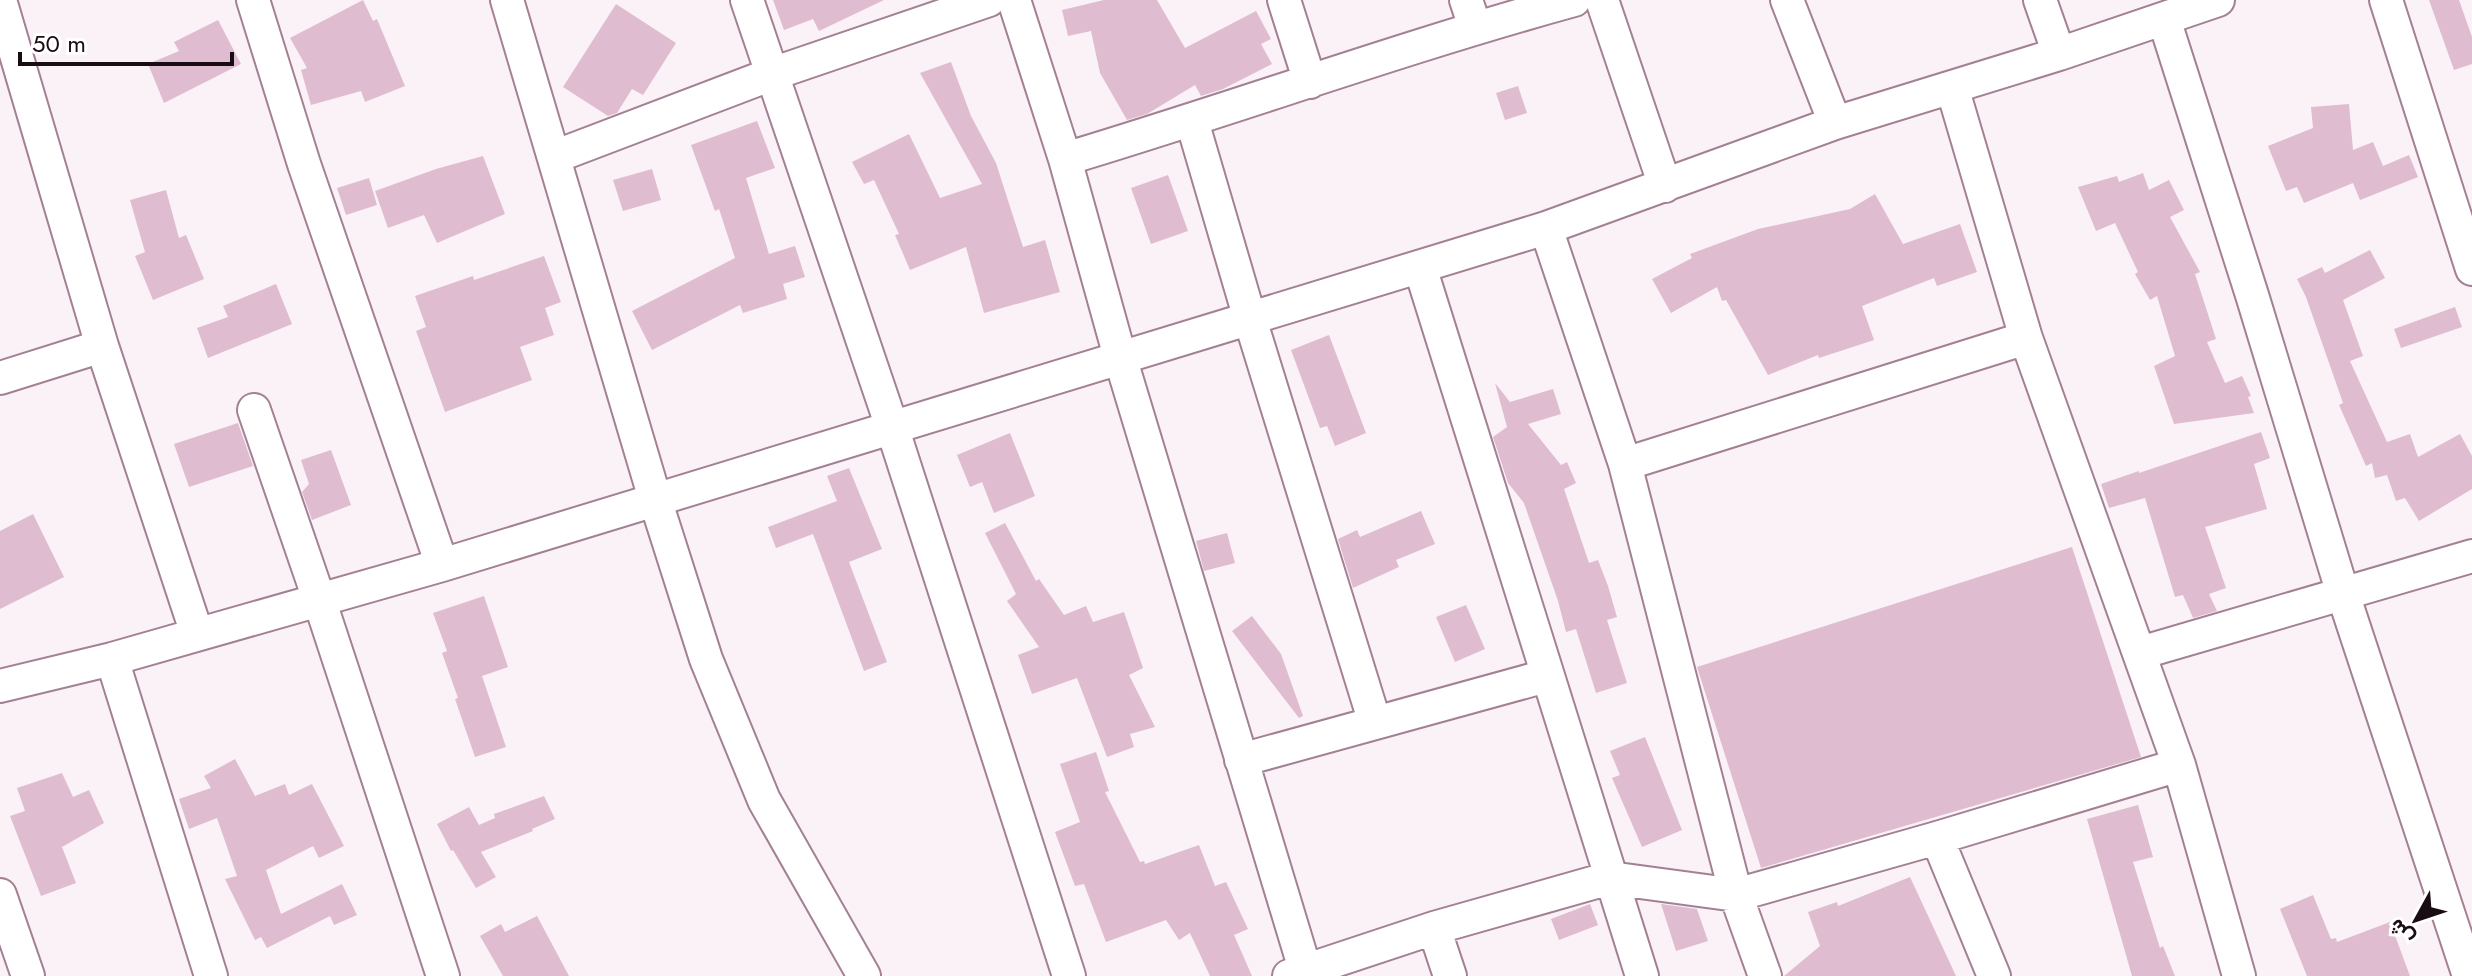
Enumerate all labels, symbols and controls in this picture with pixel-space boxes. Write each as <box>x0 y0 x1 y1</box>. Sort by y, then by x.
scale bar <box>20 16 232 66</box>
text: 50 m <box>32 26 86 61</box>
north arrow <box>2376 880 2456 960</box>
text: ش <box>2380 912 2421 953</box>

